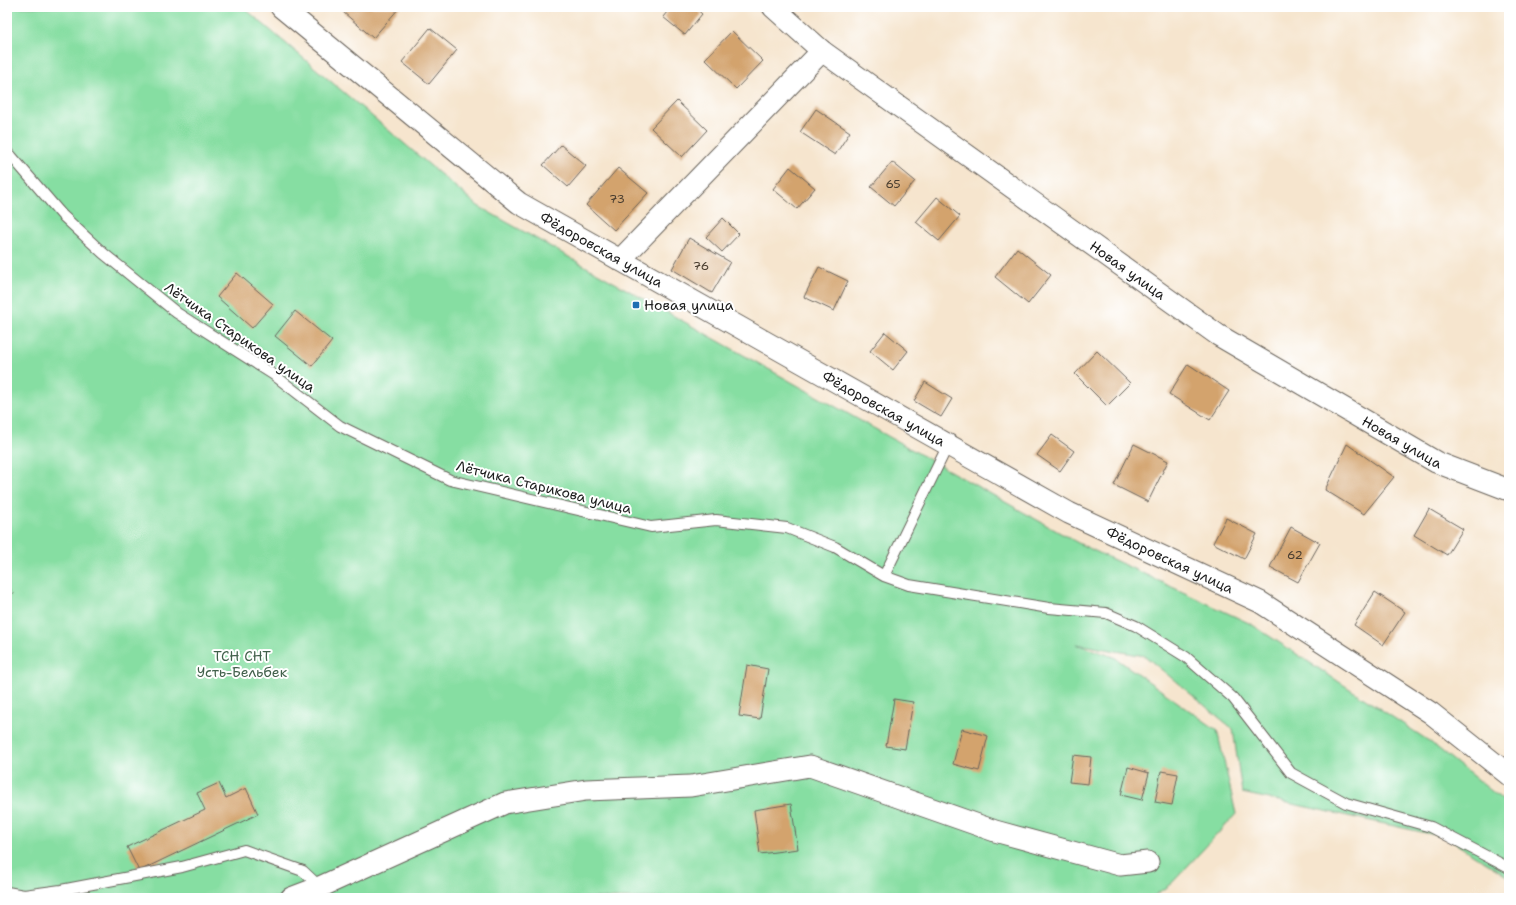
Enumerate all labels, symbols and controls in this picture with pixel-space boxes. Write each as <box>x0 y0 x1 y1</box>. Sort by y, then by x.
house number: 65 <box>885 176 901 192</box>
house number: 73 <box>609 191 625 207</box>
street label: Фёдоровская улица <box>537 208 666 291</box>
street label: Новая улица <box>1086 237 1169 304</box>
house number: 76 <box>693 258 709 274</box>
street label: Лётчика Старикова улица <box>161 278 319 396</box>
place label: Новая улица <box>644 296 734 314</box>
marker: Новая улица <box>631 300 641 310</box>
street label: Фёдоровская улица <box>819 367 949 451</box>
street label: Новая улица <box>1359 412 1444 472</box>
street label: Лётчика Старикова улица <box>454 456 634 518</box>
street label: Фёдоровская улица <box>1103 523 1237 598</box>
house number: 62 <box>1287 547 1303 563</box>
park label: ТСН СНТ Усть-Бельбек <box>197 647 288 681</box>

